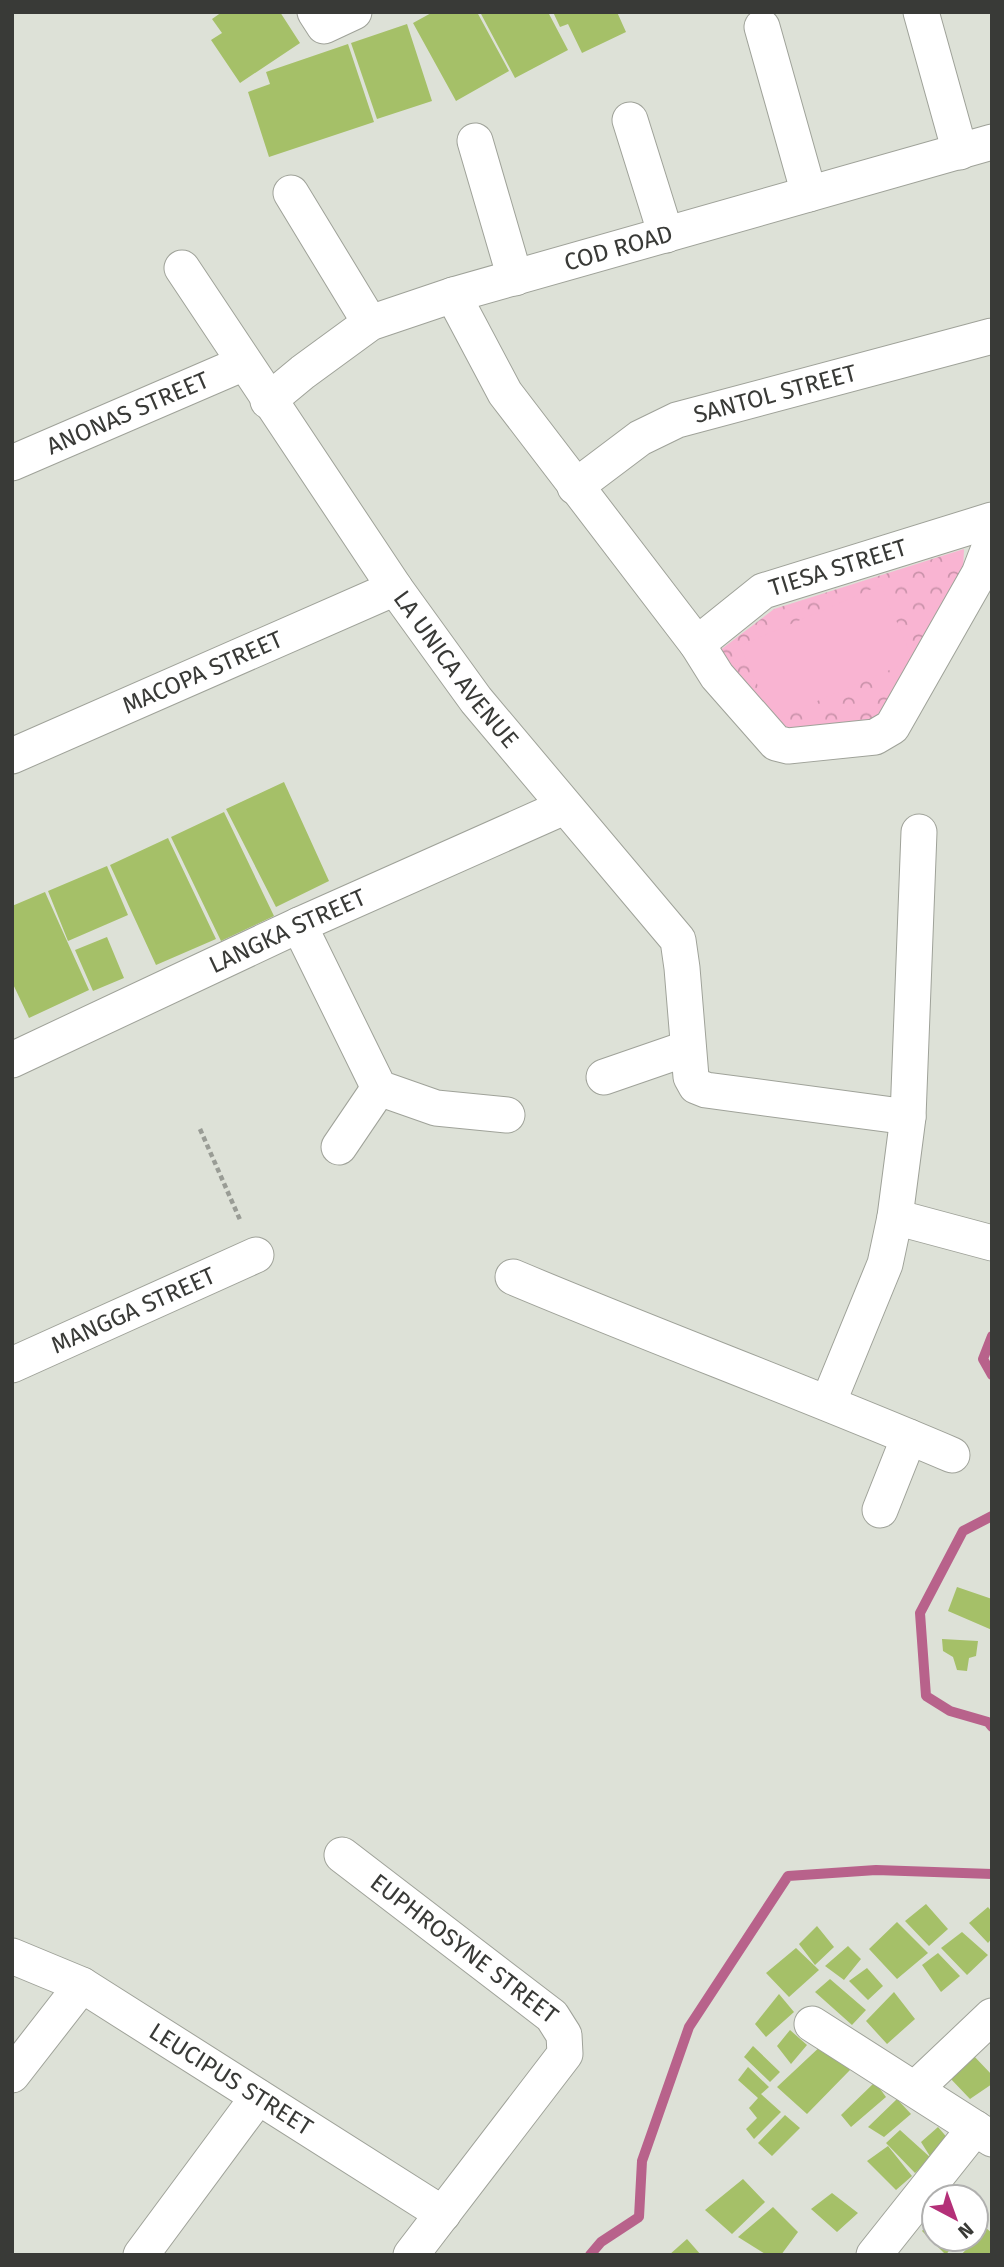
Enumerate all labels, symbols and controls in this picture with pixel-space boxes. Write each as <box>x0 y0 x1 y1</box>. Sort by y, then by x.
street label: COD ROAD <box>561 219 676 277</box>
street label: SANTOL STREET <box>691 359 860 429</box>
street label: ANONAS STREET <box>42 366 214 460</box>
street label: TIESA STREET <box>765 533 911 602</box>
street label: LA UNICA AVENUE <box>388 585 524 754</box>
street label: MACOPA STREET <box>118 625 287 720</box>
street label: LANGKA STREET <box>205 883 370 979</box>
street label: MANGGA STREET <box>47 1261 220 1359</box>
street label: EUPHROSYNE STREET <box>365 1868 564 2030</box>
street label: LEUCIPUS STREET <box>144 2017 318 2142</box>
north arrow <box>920 2183 990 2253</box>
text: N <box>954 2218 978 2243</box>

